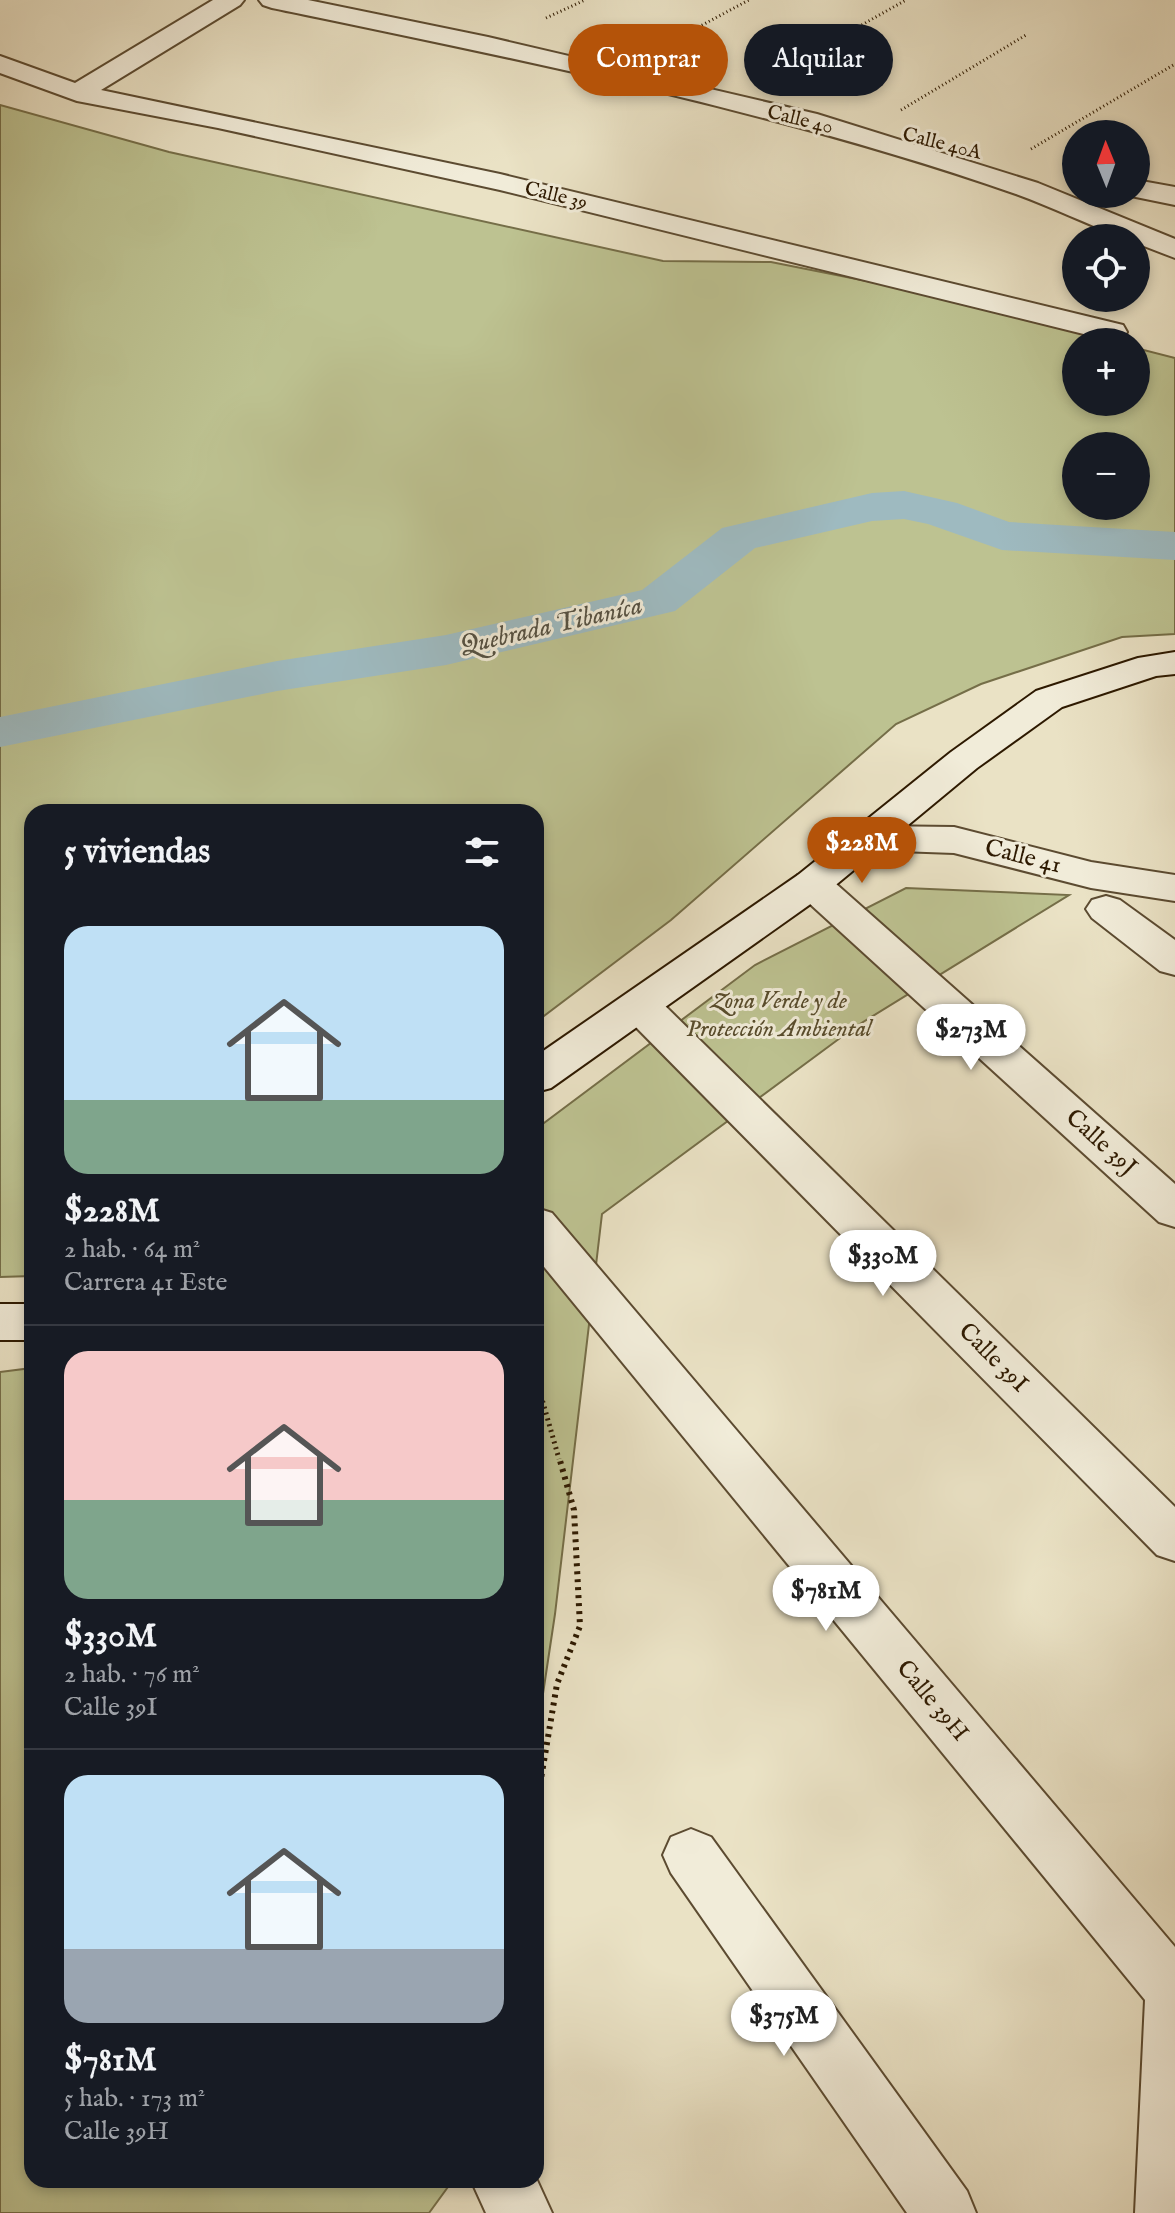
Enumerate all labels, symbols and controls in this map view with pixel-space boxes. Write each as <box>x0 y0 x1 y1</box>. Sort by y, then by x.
chip: Comprar <box>568 24 728 96</box>
chip: Alquilar <box>744 24 893 96</box>
street label: Calle 40 <box>764 100 836 140</box>
north arrow <box>1062 120 1150 208</box>
map controls <box>1062 120 1150 520</box>
street label: Calle 40A <box>900 122 985 166</box>
street label: Calle 39 <box>522 176 590 216</box>
button: locate <box>1062 224 1150 312</box>
button: + <box>1062 328 1150 416</box>
button: − <box>1062 432 1150 520</box>
water label: Quebrada Tibaníca <box>457 589 645 663</box>
pin: $228M <box>806 817 918 885</box>
text: $228M <box>825 826 899 859</box>
icon: filters <box>460 830 504 874</box>
text: 5 viviendas <box>64 831 210 874</box>
street label: Calle 41 <box>982 833 1064 881</box>
icon: home <box>212 978 356 1122</box>
park label: Zona Verde y de Protección Ambiental <box>686 986 874 1045</box>
pin: $273M <box>915 1004 1027 1072</box>
text: $273M <box>935 1013 1007 1046</box>
street label: Calle 39J <box>1059 1103 1143 1183</box>
text: $228M <box>64 1190 160 1233</box>
pin: $330M <box>827 1230 939 1298</box>
text: 2 hab. · 64 m² <box>64 1233 200 1266</box>
text: $330M <box>847 1239 919 1272</box>
text: Carrera 41 Este <box>64 1266 227 1299</box>
street label: Calle 39I <box>951 1316 1035 1400</box>
icon: home <box>212 1403 356 1547</box>
pin: $781M <box>770 1565 882 1633</box>
text: $781M <box>791 1574 861 1607</box>
text: $330M <box>64 1615 157 1658</box>
street label: Calle 39H <box>889 1654 975 1748</box>
text: 2 hab. · 76 m² <box>64 1658 200 1691</box>
text: Calle 39I <box>64 1691 158 1724</box>
icon: home <box>212 1827 356 1971</box>
pin: $375M <box>728 1990 840 2058</box>
text: $375M <box>749 1999 819 2032</box>
text: $781M <box>64 2039 157 2082</box>
text: 5 hab. · 173 m² <box>64 2082 205 2115</box>
text: Calle 39H <box>64 2115 169 2148</box>

